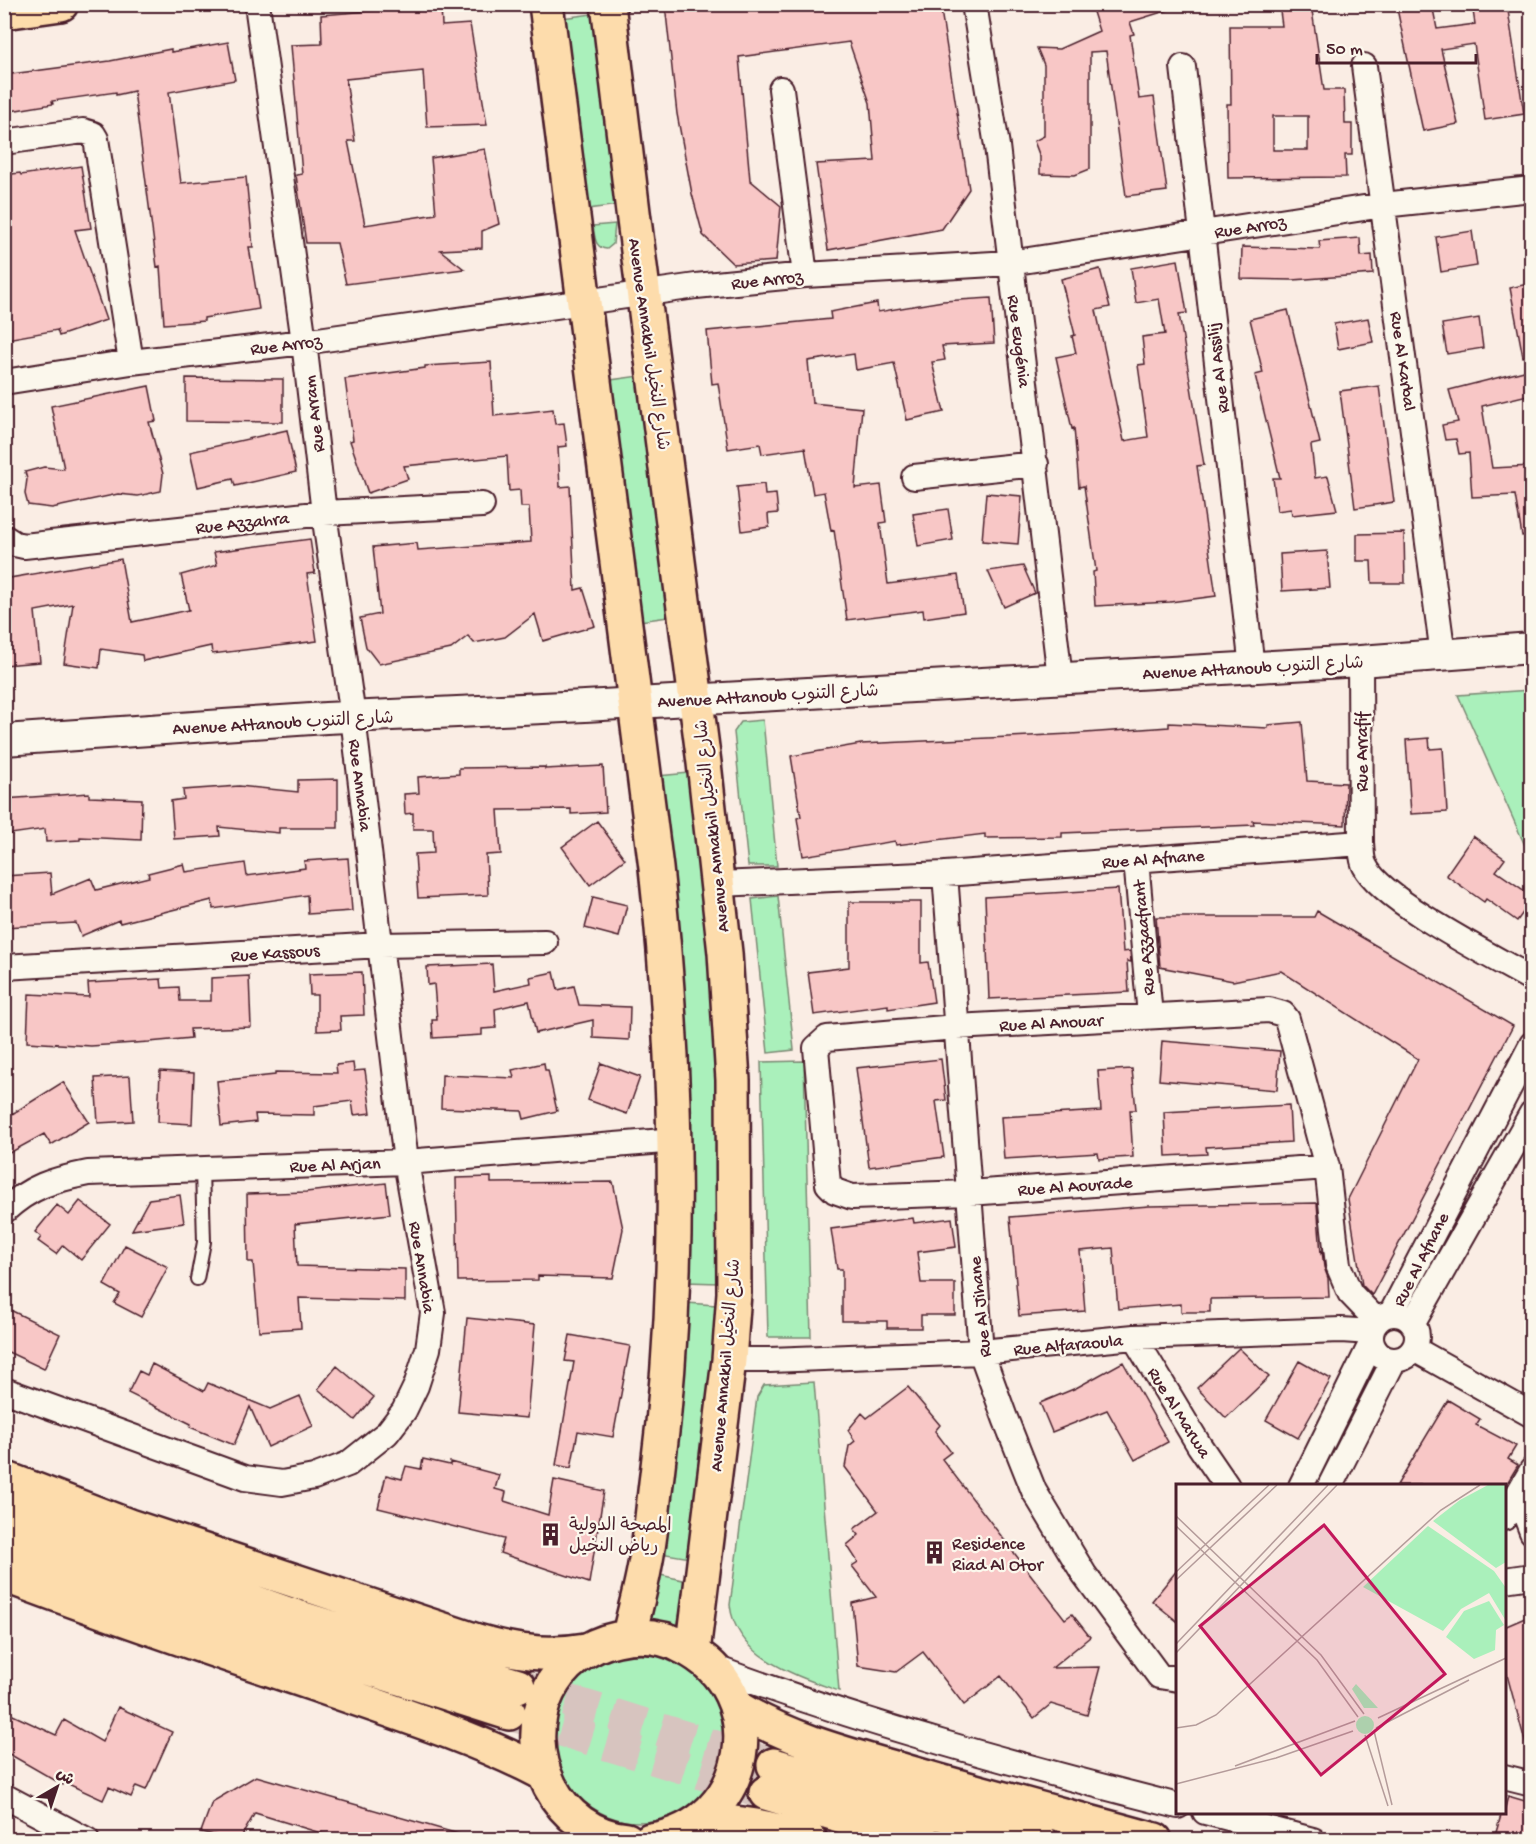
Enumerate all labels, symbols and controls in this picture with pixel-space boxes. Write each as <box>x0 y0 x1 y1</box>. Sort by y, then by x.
scale bar <box>1317 27 1476 65</box>
text: 50 m <box>1326 40 1363 61</box>
street label: Rue Arroz <box>1213 212 1289 244</box>
street label: Avenue Annakhil شارع النخيل <box>622 237 673 452</box>
street label: Rue Arroz <box>730 267 805 296</box>
street label: Rue Eugénia <box>1001 294 1034 390</box>
street label: Rue Al Karbal <box>1384 310 1419 412</box>
street label: Rue Al Assilij <box>1204 321 1235 414</box>
street label: Rue Arroz <box>249 332 324 361</box>
street label: Rue Arram <box>300 374 331 453</box>
street label: Rue Azzahra <box>194 509 291 540</box>
street label: Avenue Attanoub شارع التنوب <box>1142 653 1364 686</box>
street label: Avenue Attanoub شارع التنوب <box>657 681 879 714</box>
street label: Avenue Attanoub شارع التنوب <box>172 708 394 741</box>
street label: Rue Arrafif <box>1353 711 1374 792</box>
street label: Avenue Annakhil شارع النخيل <box>692 718 735 933</box>
street label: Rue Annabia <box>342 738 375 834</box>
street label: Rue Al Afnane <box>1101 846 1206 875</box>
street label: Rue Azzaafrant <box>1130 878 1161 996</box>
street label: Rue Kassous <box>230 941 322 968</box>
street label: Rue Al Anouar <box>999 1011 1105 1038</box>
street label: Rue Al Arjan <box>289 1154 381 1179</box>
street label: Rue Al Aourade <box>1017 1173 1134 1202</box>
street label: Rue Al Afnane <box>1390 1209 1455 1311</box>
street label: Rue Annabia <box>403 1220 438 1316</box>
street label: Rue Al Jihane <box>966 1255 997 1358</box>
street label: Avenue Annakhil شارع النخيل <box>707 1258 746 1473</box>
street label: Rue Alfaraoula <box>1013 1331 1125 1362</box>
street label: Rue Al Marwa <box>1142 1364 1215 1463</box>
inset map <box>1176 1484 1506 1814</box>
place label: المصحة الدولية رياض النخيل <box>569 1516 672 1558</box>
building icon: المصحة الدولية رياض النخيل <box>538 1521 564 1547</box>
place label: Residence Riad Al Otor <box>952 1535 1045 1577</box>
building icon: Residence Riad Al Otor <box>921 1540 947 1566</box>
north arrow <box>27 1757 87 1817</box>
text: ش <box>51 1765 77 1791</box>

